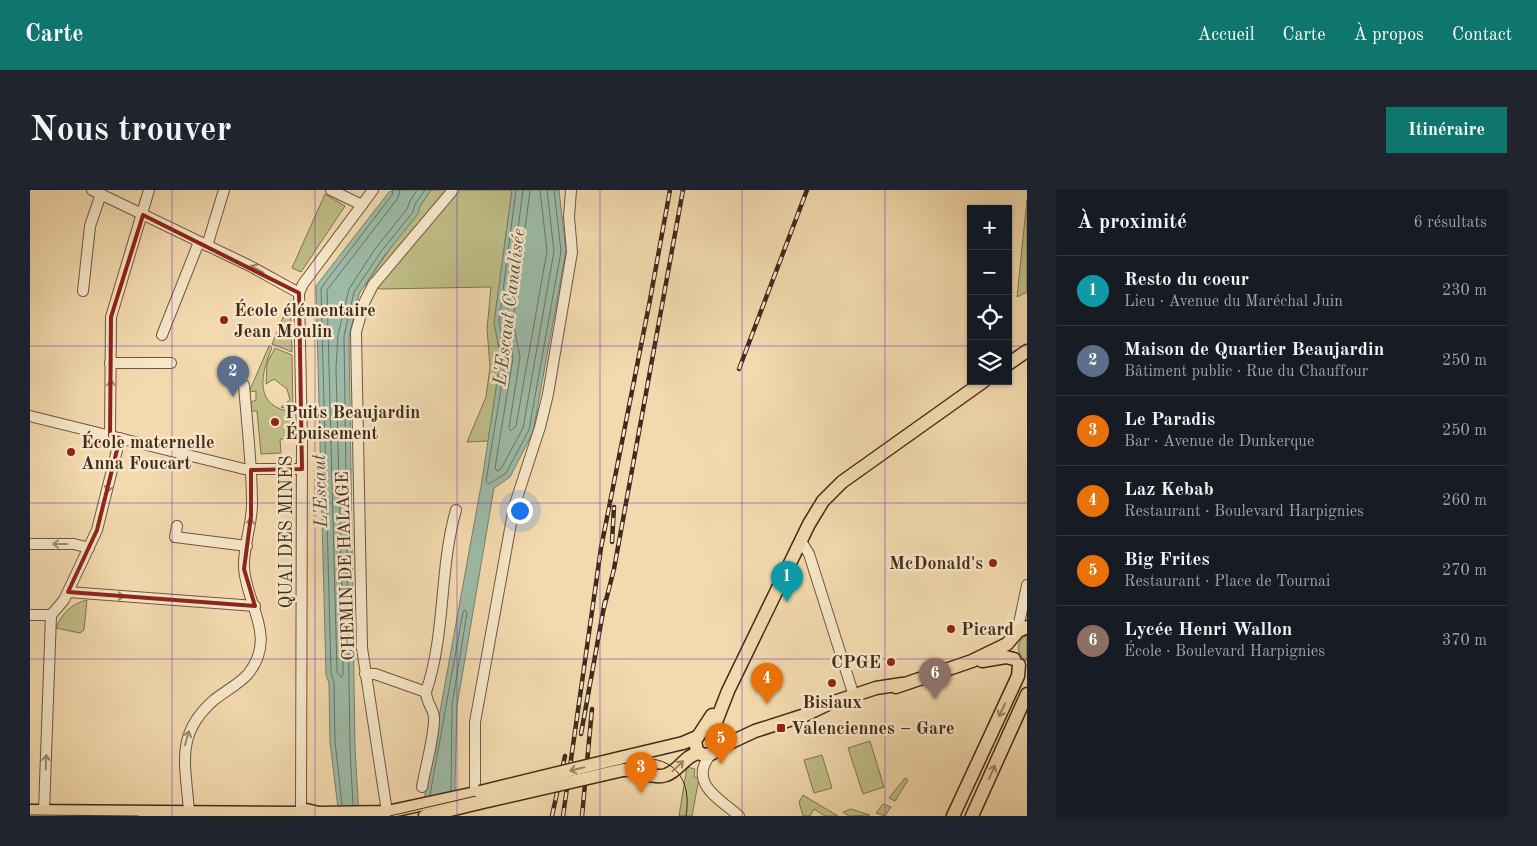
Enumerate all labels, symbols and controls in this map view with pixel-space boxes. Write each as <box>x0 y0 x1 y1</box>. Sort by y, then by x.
text: Carte <box>25 23 84 47</box>
text: Accueil <box>1197 26 1255 44</box>
text: Carte <box>1283 26 1325 44</box>
text: À propos <box>1353 26 1424 44</box>
text: Contact <box>1452 26 1512 44</box>
button: Itinéraire <box>1386 107 1507 153</box>
text: Nous trouver <box>30 113 232 148</box>
map controls <box>967 205 1012 385</box>
button: + <box>967 205 1012 250</box>
text: À proximité <box>1077 212 1187 233</box>
text: 6 résultats <box>1413 215 1487 231</box>
water label: L'Escaut Canalisée <box>491 227 530 388</box>
button: − <box>967 250 1012 295</box>
one-way arrow <box>250 264 264 274</box>
text: Resto du coeur <box>1124 271 1249 290</box>
text: 1 <box>1088 283 1098 299</box>
text: 230 m <box>1442 283 1487 299</box>
text: Lieu · Avenue du Maréchal Juin <box>1124 294 1343 310</box>
button: locate <box>967 295 1012 340</box>
place label: École élémentaire Jean Moulin <box>234 298 376 341</box>
marker: École élémentaire Jean Moulin <box>218 314 230 326</box>
button: layers <box>967 340 1012 385</box>
text: Maison de Quartier Beaujardin <box>1124 341 1384 360</box>
text: 2 <box>1088 353 1098 369</box>
text: 250 m <box>1442 353 1487 369</box>
pin: 2 <box>217 356 249 397</box>
text: Bâtiment public · Rue du Chauffour <box>1124 364 1368 380</box>
one-way arrow <box>106 379 115 395</box>
place label: Puits Beaujardin Épuisement <box>285 404 420 443</box>
text: Le Paradis <box>1124 411 1215 430</box>
marker: Puits Beaujardin Épuisement <box>269 416 281 428</box>
text: 3 <box>1088 423 1098 439</box>
text: 250 m <box>1442 423 1487 439</box>
place label: École maternelle Anna Foucart <box>81 430 215 473</box>
text: Bar · Avenue de Dunkerque <box>1124 434 1314 450</box>
marker: École maternelle Anna Foucart <box>65 446 77 458</box>
water label: L'Escaut <box>311 453 332 529</box>
street label: QUAI DES MINES <box>278 455 296 609</box>
street label: CHEMIN DE HALAGE <box>334 471 358 661</box>
one-way arrow <box>104 477 113 493</box>
text: Laz Kebab <box>1124 481 1214 500</box>
text: 4 <box>1088 493 1098 509</box>
text: 260 m <box>1442 493 1487 509</box>
your location <box>507 498 533 524</box>
text: Restaurant · Boulevard Harpignies <box>1124 504 1364 520</box>
one-way arrow <box>245 517 255 533</box>
one-way arrow <box>52 539 68 549</box>
text: Big Frites <box>1124 551 1210 570</box>
place label: McDonald's <box>889 555 983 573</box>
marker: McDonald's <box>987 557 999 569</box>
pin: 1 <box>771 561 803 602</box>
text: 5 <box>1088 563 1098 579</box>
text: 270 m <box>1442 563 1487 579</box>
text: Restaurant · Place de Tournai <box>1124 574 1330 590</box>
one-way arrow <box>108 591 124 600</box>
place label: Picard <box>961 621 1014 639</box>
text: Lycée Henri Wallon <box>1124 621 1292 640</box>
marker: Picard <box>945 623 957 635</box>
text: 6 <box>1088 633 1098 649</box>
text: 370 m <box>1442 633 1487 649</box>
text: École · Boulevard Harpignies <box>1124 644 1325 660</box>
place label: CPGE <box>831 654 881 672</box>
marker: CPGE <box>885 656 897 668</box>
pin: 6 <box>919 658 951 699</box>
pin: 4 <box>751 663 783 704</box>
marker: Bisiaux <box>826 677 838 689</box>
place label: Bisiaux <box>802 694 862 712</box>
one-way arrow <box>997 702 1007 717</box>
place label: Valenciennes – Gare <box>791 720 955 738</box>
marker: Valenciennes – Gare <box>775 722 787 734</box>
pin: 5 <box>705 723 737 764</box>
one-way arrow <box>183 730 193 746</box>
pin: 3 <box>625 752 657 793</box>
one-way arrow <box>41 755 50 771</box>
one-way arrow <box>672 760 685 772</box>
one-way arrow <box>988 764 998 779</box>
one-way arrow <box>569 765 585 774</box>

